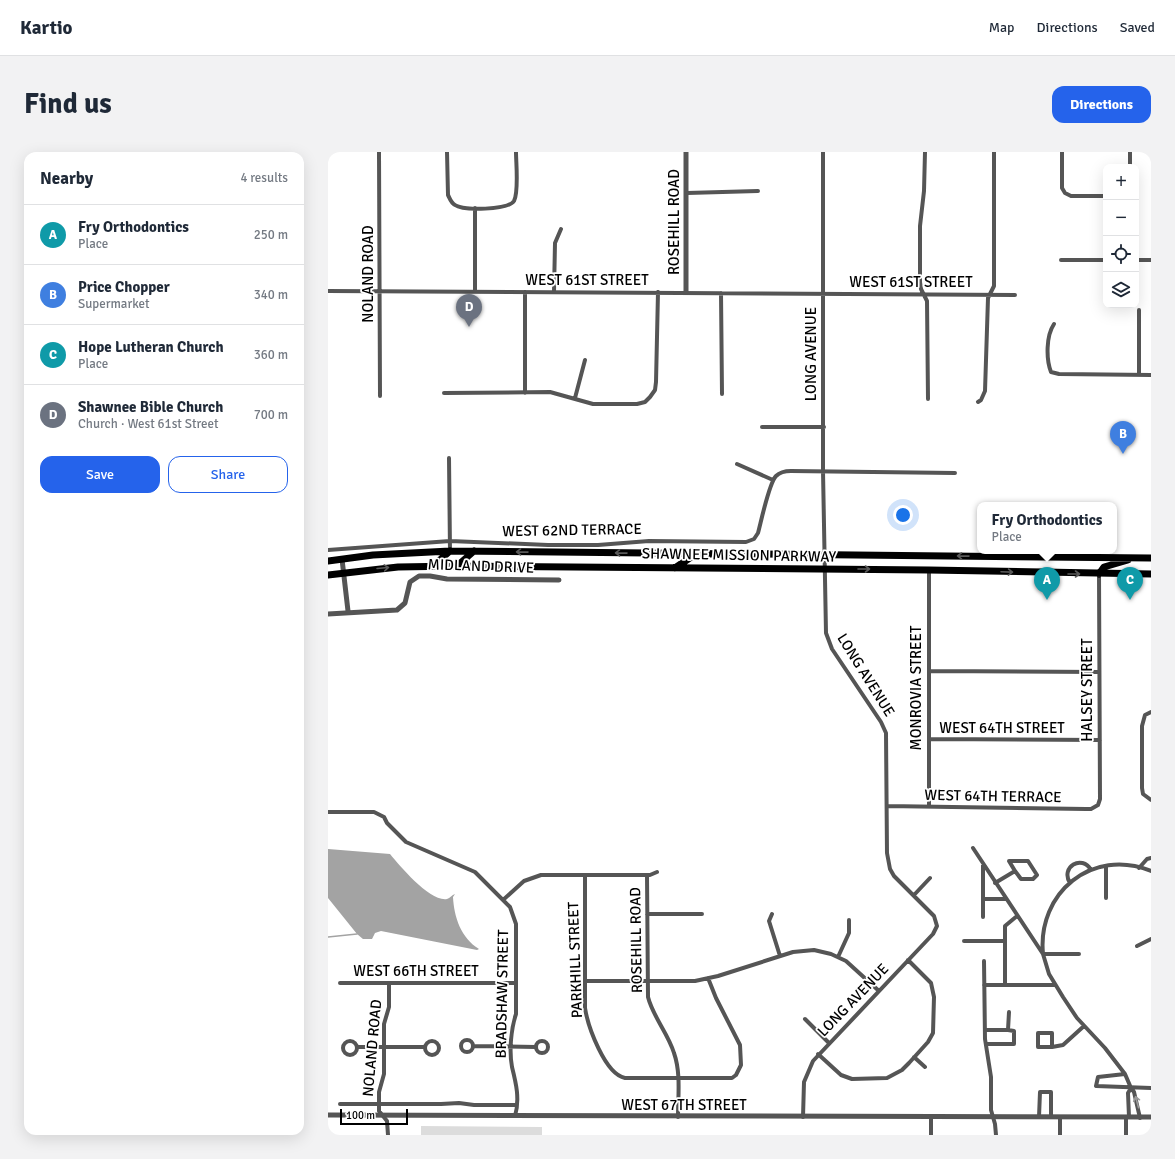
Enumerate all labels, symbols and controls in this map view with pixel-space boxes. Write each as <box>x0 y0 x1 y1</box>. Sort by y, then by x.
text: Kartio <box>20 16 73 40</box>
text: Map <box>989 19 1015 36</box>
text: Directions <box>1037 19 1098 36</box>
text: Saved <box>1120 19 1155 36</box>
button: Directions <box>1052 86 1151 123</box>
text: Find us <box>24 87 112 121</box>
map controls <box>1103 164 1139 308</box>
button: + <box>1103 164 1139 200</box>
text: Nearby <box>40 168 93 189</box>
street label: ROSEHILL ROAD <box>665 169 683 275</box>
text: 4 results <box>240 170 288 186</box>
button: − <box>1103 200 1139 236</box>
text: Fry Orthodontics <box>78 218 189 236</box>
street label: NOLAND ROAD <box>359 225 377 323</box>
text: A <box>49 227 57 243</box>
text: 250 m <box>254 227 288 243</box>
text: Place <box>78 236 108 252</box>
button: locate <box>1103 236 1139 272</box>
street label: WEST 61ST STREET <box>525 271 649 289</box>
button: layers <box>1103 272 1139 308</box>
street label: WEST 61ST STREET <box>849 273 973 291</box>
text: Price Chopper <box>78 278 170 296</box>
text: B <box>49 287 57 303</box>
text: 340 m <box>254 287 288 303</box>
pin: D <box>456 294 482 327</box>
text: Supermarket <box>78 296 150 312</box>
street label: LONG AVENUE <box>802 307 820 401</box>
text: Hope Lutheran Church <box>78 338 224 356</box>
text: C <box>49 347 57 363</box>
text: 360 m <box>254 347 288 363</box>
text: Place <box>78 356 108 372</box>
text: Shawnee Bible Church <box>78 398 223 416</box>
text: D <box>49 407 57 423</box>
text: 700 m <box>254 407 288 423</box>
text: Church · West 61st Street <box>78 416 219 432</box>
pin: B <box>1110 421 1136 454</box>
button: Save <box>40 456 160 493</box>
button: Share <box>168 456 288 493</box>
popup <box>977 502 1117 554</box>
your location <box>893 505 913 525</box>
text: Fry Orthodontics <box>992 511 1102 529</box>
street label: WEST 62ND TERRACE <box>502 520 642 540</box>
text: Place <box>992 529 1022 545</box>
street label: SHAWNEE MISSION PARKWAY <box>642 544 837 566</box>
one-way arrow <box>516 548 529 556</box>
one-way arrow <box>615 550 628 557</box>
one-way arrow <box>957 553 970 560</box>
street label: MIDLAND DRIVE <box>427 555 535 577</box>
one-way arrow <box>376 565 389 572</box>
one-way arrow <box>857 565 870 573</box>
pin: A <box>1034 567 1060 600</box>
pin: C <box>1117 567 1143 600</box>
one-way arrow <box>1000 568 1013 576</box>
one-way arrow <box>1067 570 1080 578</box>
street label: MONROVIA STREET <box>907 625 925 750</box>
street label: LONG AVENUE <box>833 630 899 720</box>
street label: HALSEY STREET <box>1078 638 1096 742</box>
street label: WEST 64TH STREET <box>939 719 1065 737</box>
street label: WEST 64TH TERRACE <box>924 786 1062 806</box>
street label: ROSEHILL ROAD <box>626 887 646 993</box>
street label: PARKHILL STREET <box>564 901 586 1019</box>
street label: BRADSHAW STREET <box>492 929 512 1059</box>
street label: LONG AVENUE <box>814 960 892 1040</box>
street label: WEST 66TH STREET <box>353 962 479 980</box>
street label: NOLAND ROAD <box>359 999 385 1097</box>
street label: WEST 67TH STREET <box>621 1096 747 1114</box>
one-way arrow <box>1133 1096 1140 1109</box>
scale bar <box>340 1107 408 1126</box>
text: 100 m <box>346 1109 375 1122</box>

